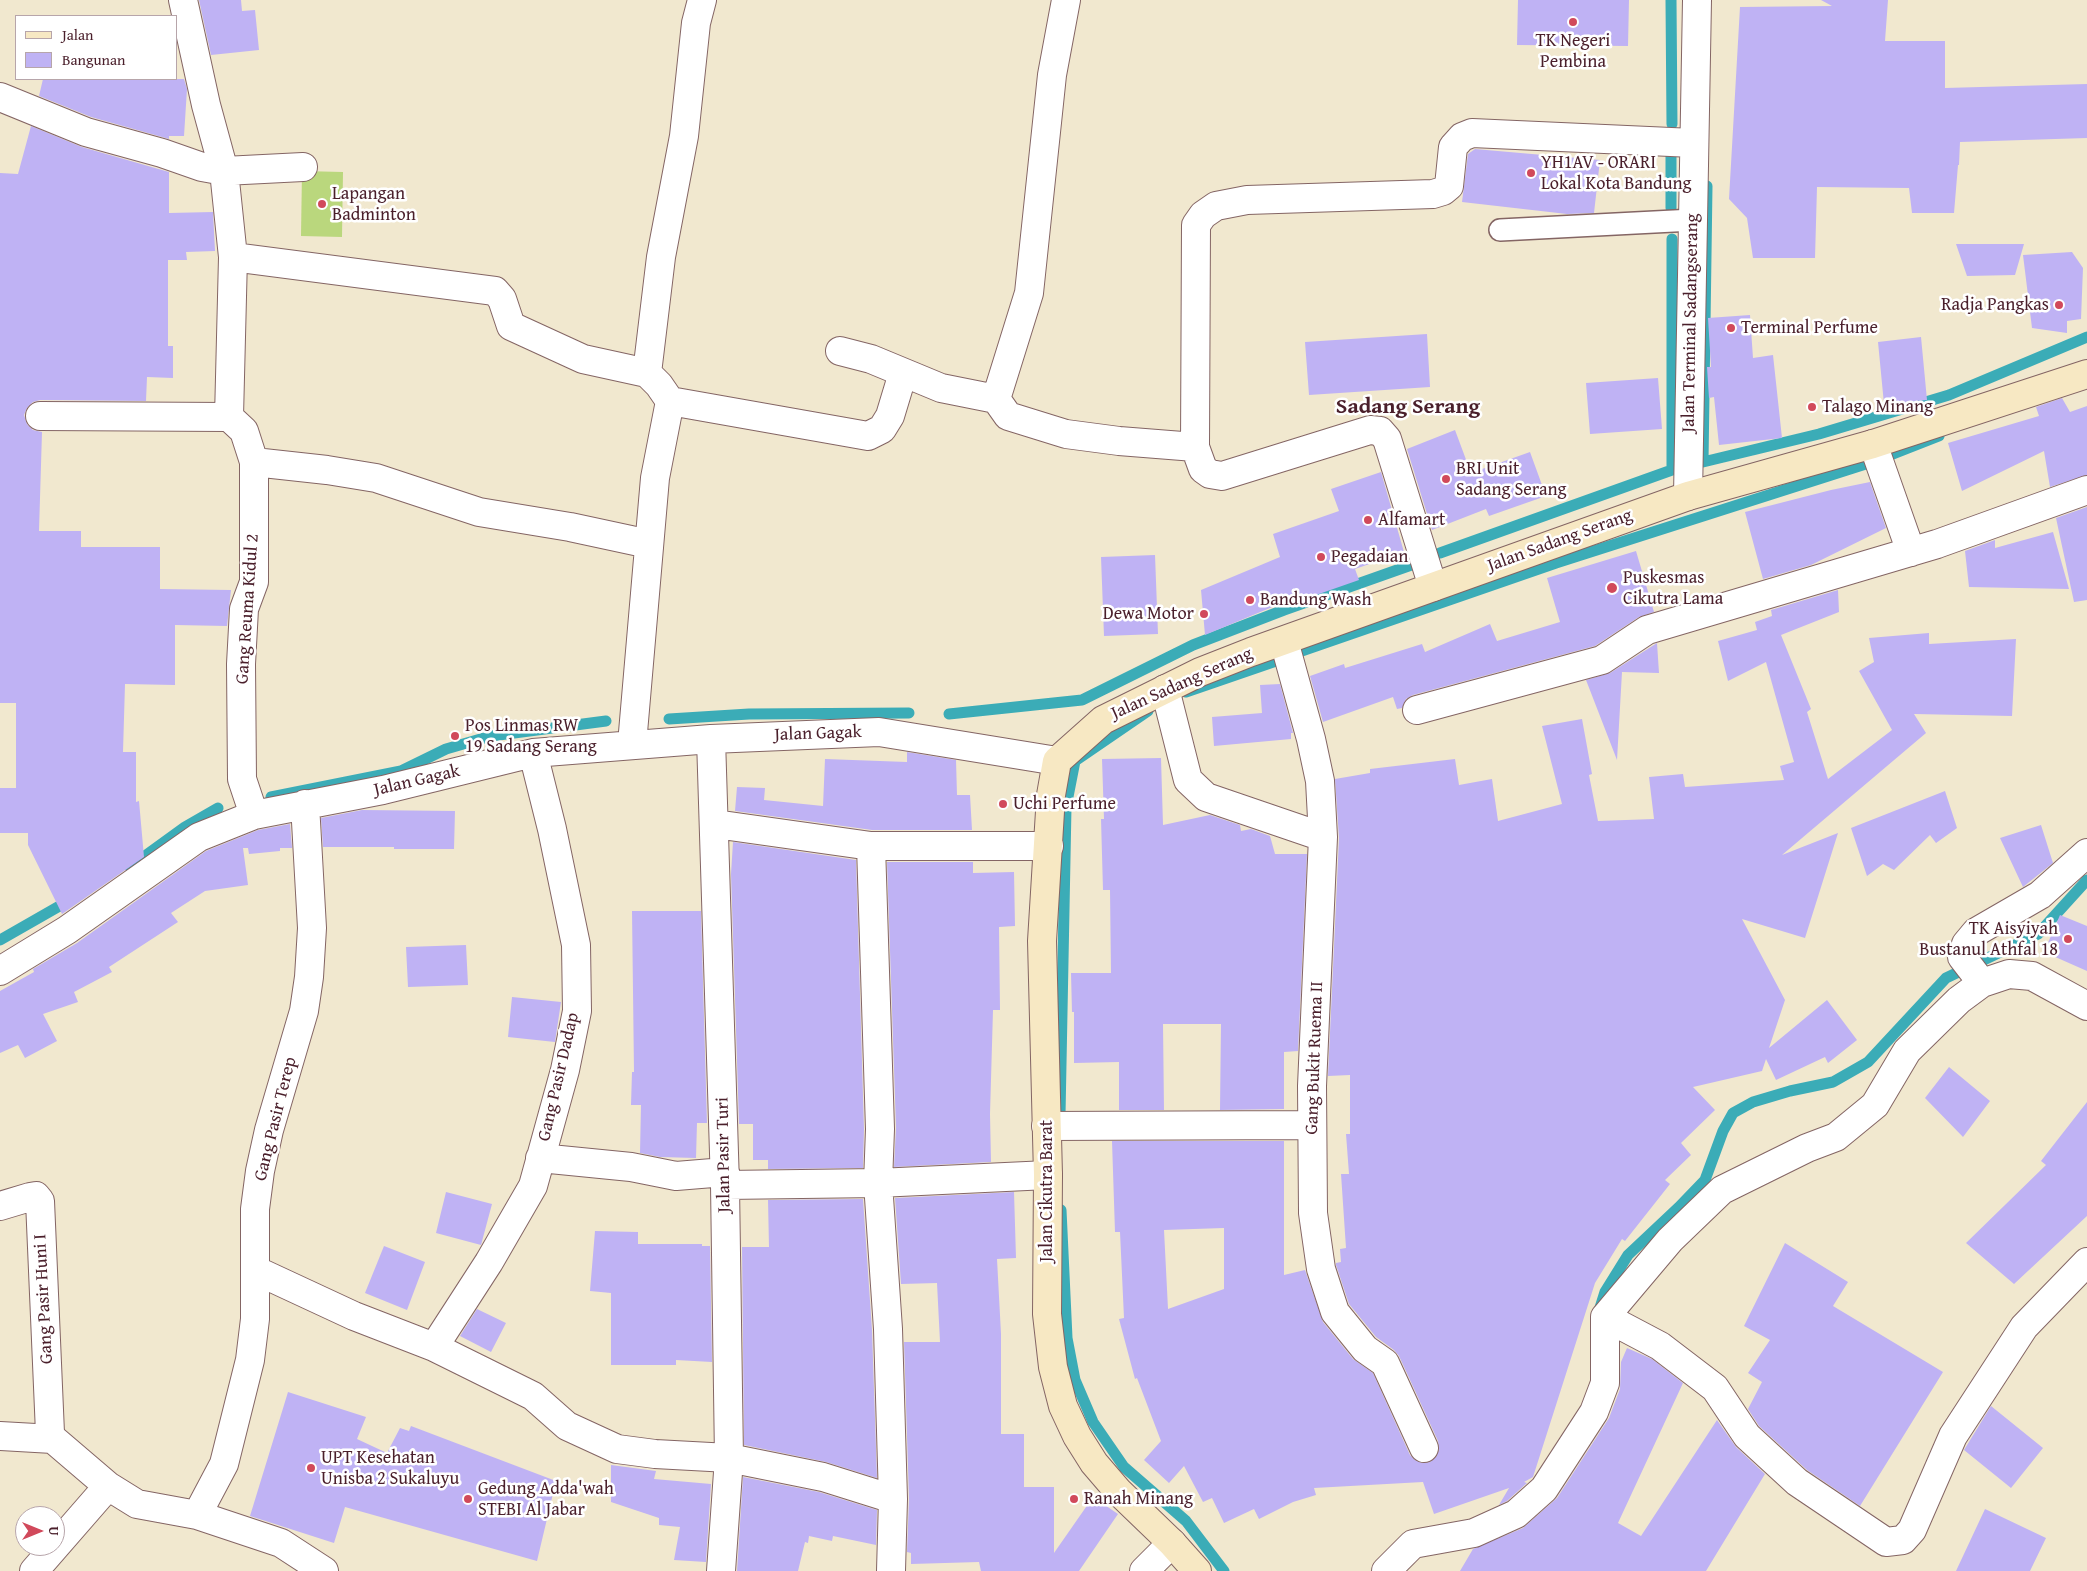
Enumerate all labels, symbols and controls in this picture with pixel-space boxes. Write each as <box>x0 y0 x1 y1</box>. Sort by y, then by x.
legend <box>15 15 178 80</box>
marker: TK Negeri Pembina <box>1567 16 1579 28</box>
text: Jalan <box>62 24 94 45</box>
place label: TK Negeri Pembina <box>1536 30 1610 72</box>
text: Bangunan <box>62 49 126 70</box>
place label: YH1AV - ORARI Lokal Kota Bandung <box>1541 152 1692 194</box>
marker: YH1AV - ORARI Lokal Kota Bandung <box>1525 167 1537 179</box>
place label: Lapangan Badminton <box>332 183 416 225</box>
marker: Lapangan Badminton <box>316 198 328 210</box>
street label: Jalan Terminal Sadangserang <box>1678 213 1704 433</box>
place label: Radja Pangkas <box>1941 294 2049 316</box>
marker: Radja Pangkas <box>2053 299 2065 311</box>
place label: Terminal Perfume <box>1741 317 1878 339</box>
marker: Terminal Perfume <box>1725 322 1737 334</box>
district label: Sadang Serang <box>1336 394 1480 420</box>
place label: Talago Minang <box>1822 396 1933 418</box>
marker: Talago Minang <box>1806 401 1818 413</box>
place label: BRI Unit Sadang Serang <box>1456 458 1566 500</box>
marker: BRI Unit Sadang Serang <box>1440 473 1452 485</box>
street label: Jalan Sadang Serang <box>1485 505 1635 577</box>
place label: Alfamart <box>1378 509 1445 531</box>
marker: Alfamart <box>1362 514 1374 526</box>
street label: Gang Reuma Kidul 2 <box>232 533 264 685</box>
place label: Pegadaian <box>1331 546 1408 568</box>
marker: Pegadaian <box>1315 551 1327 563</box>
place label: Puskesmas Cikutra Lama <box>1623 567 1723 610</box>
marker: Puskesmas Cikutra Lama <box>1605 581 1619 595</box>
place label: Bandung Wash <box>1260 589 1372 611</box>
marker: Bandung Wash <box>1244 594 1256 606</box>
place label: Dewa Motor <box>1103 603 1194 625</box>
marker: Dewa Motor <box>1198 608 1210 620</box>
street label: Jalan Sadang Serang <box>1108 643 1256 725</box>
place label: Pos Linmas RW 19 Sadang Serang <box>465 715 597 758</box>
street label: Jalan Gagak <box>774 722 862 746</box>
marker: Pos Linmas RW 19 Sadang Serang <box>449 730 461 742</box>
street label: Jalan Gagak <box>372 761 462 801</box>
place label: Uchi Perfume <box>1013 793 1116 815</box>
marker: Uchi Perfume <box>997 798 1009 810</box>
place label: TK Aisyiyah Bustanul Athfal 18 <box>1919 918 2058 961</box>
marker: TK Aisyiyah Bustanul Athfal 18 <box>2062 933 2074 945</box>
street label: Gang Bukit Ruema II <box>1302 981 1328 1135</box>
street label: Gang Pasir Dadap <box>534 1011 584 1143</box>
street label: Gang Pasir Terep <box>250 1055 302 1183</box>
street label: Jalan Pasir Turi <box>712 1097 736 1213</box>
street label: Jalan Cikutra Barat <box>1036 1120 1058 1262</box>
street label: Gang Pasir Huni I <box>30 1233 58 1365</box>
place label: UPT Kesehatan Unisba 2 Sukaluyu <box>321 1447 459 1490</box>
marker: UPT Kesehatan Unisba 2 Sukaluyu <box>305 1462 317 1474</box>
place label: Gedung Adda'wah STEBI Al Jabar <box>478 1478 614 1520</box>
place label: Ranah Minang <box>1084 1488 1193 1510</box>
marker: Gedung Adda'wah STEBI Al Jabar <box>462 1493 474 1505</box>
marker: Ranah Minang <box>1068 1493 1080 1505</box>
north arrow <box>15 1506 65 1556</box>
text: U <box>44 1526 64 1536</box>

